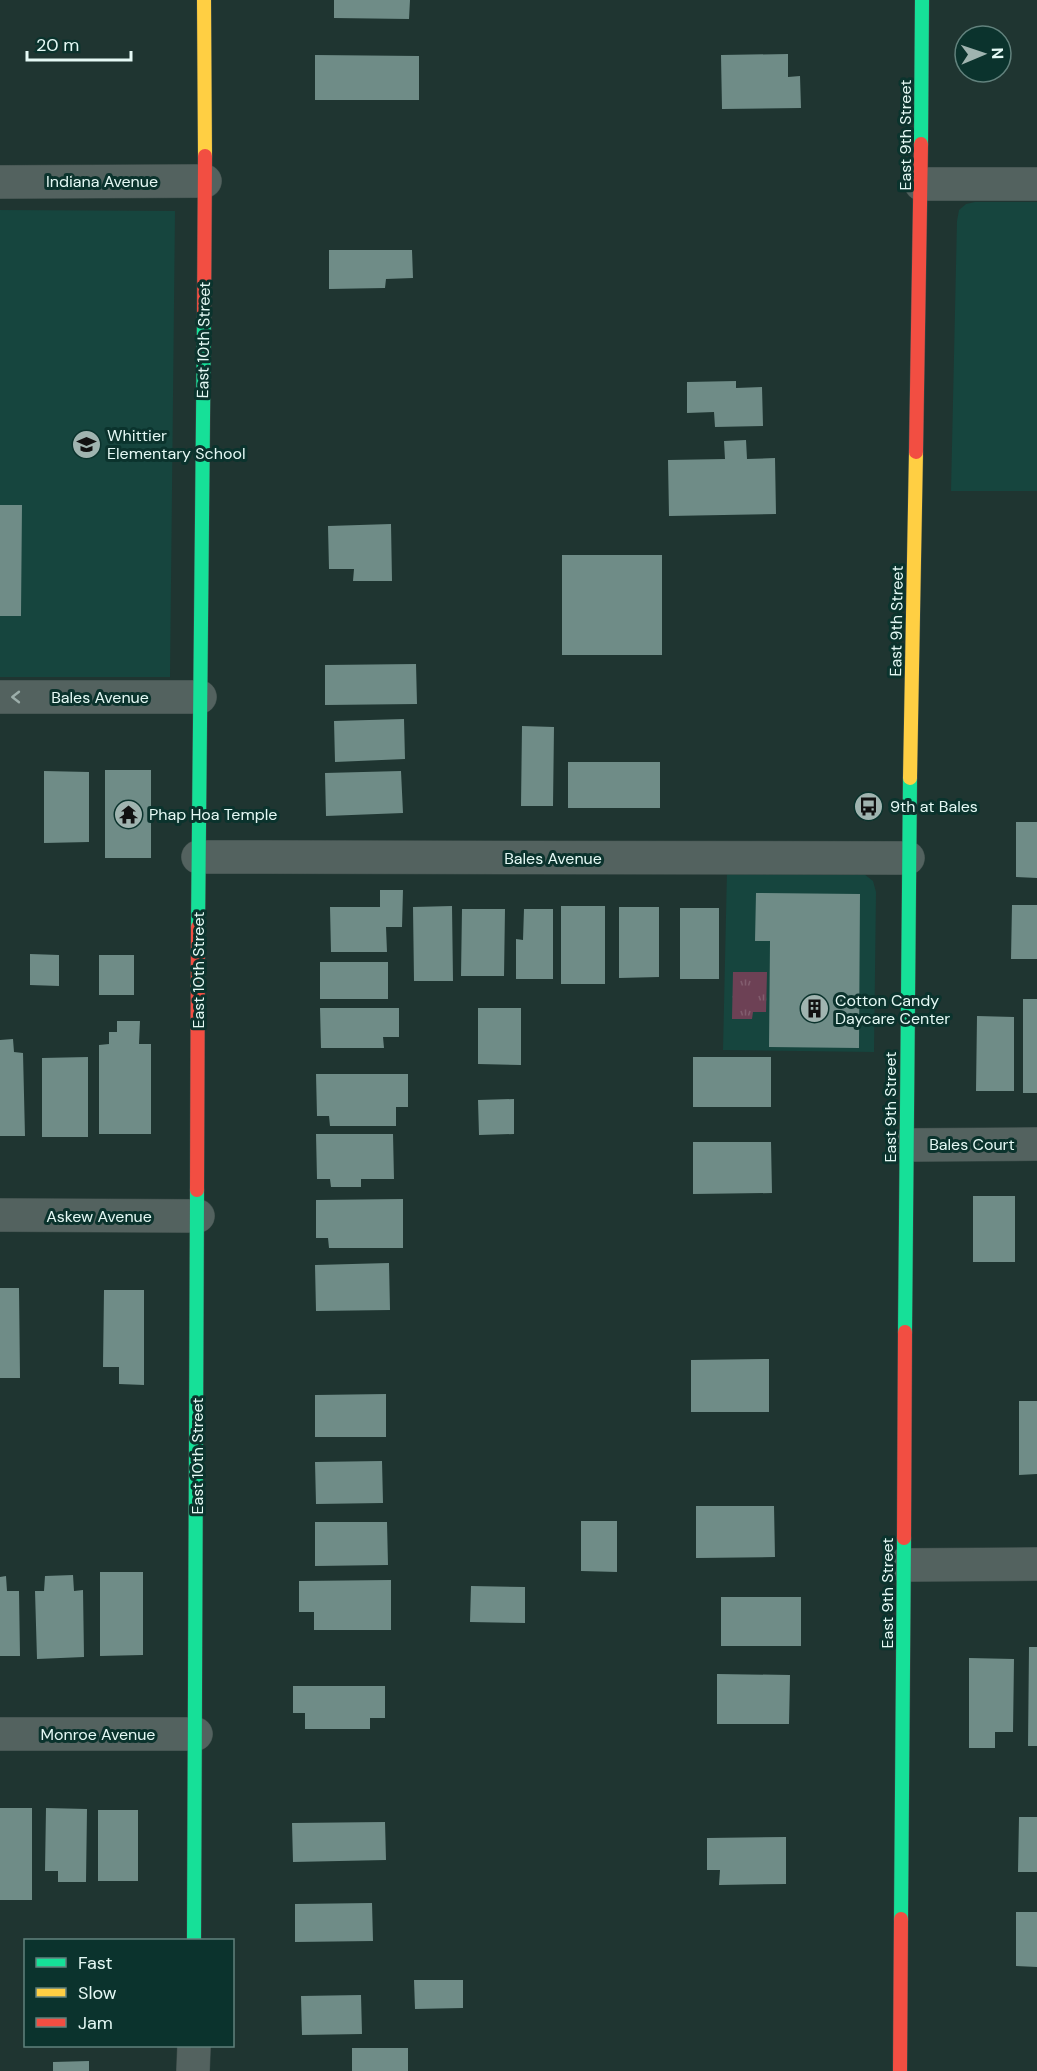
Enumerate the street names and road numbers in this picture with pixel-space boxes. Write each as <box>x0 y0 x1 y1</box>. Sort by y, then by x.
street label: East 9th Street <box>895 79 916 191</box>
street label: Indiana Avenue <box>46 171 158 192</box>
street label: East 10th Street <box>192 281 215 399</box>
street label: East 9th Street <box>885 565 908 677</box>
street label: Bales Avenue <box>51 687 149 708</box>
street label: Bales Avenue <box>504 848 602 869</box>
street label: East 10th Street <box>188 912 209 1028</box>
street label: East 9th Street <box>880 1051 901 1163</box>
street label: Bales Court <box>929 1134 1015 1155</box>
street label: Askew Avenue <box>46 1206 152 1227</box>
street label: East 10th Street <box>187 1398 208 1514</box>
street label: East 9th Street <box>877 1537 898 1649</box>
street label: Monroe Avenue <box>41 1724 155 1745</box>

